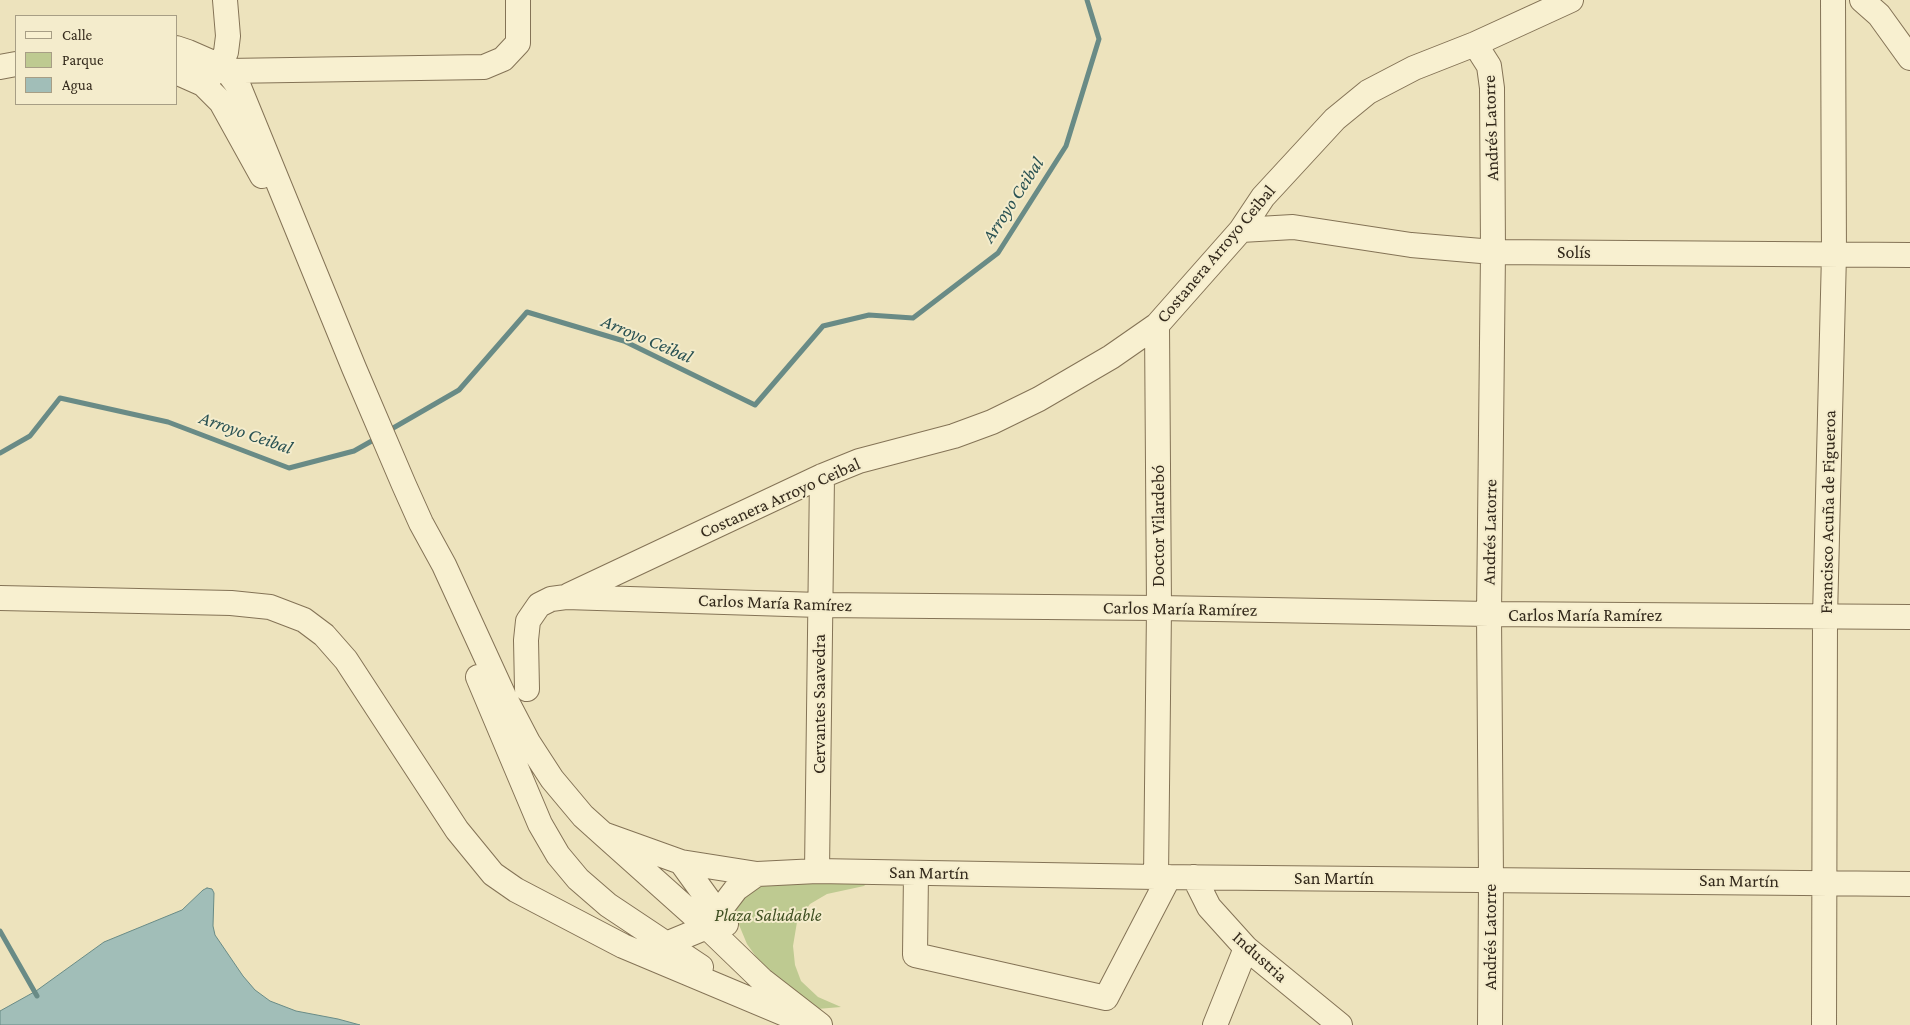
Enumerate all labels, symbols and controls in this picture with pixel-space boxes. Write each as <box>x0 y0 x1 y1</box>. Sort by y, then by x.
legend <box>15 15 178 105</box>
text: Calle <box>62 27 92 43</box>
text: Parque <box>62 52 103 68</box>
street label: Andrés Latorre <box>1478 75 1504 181</box>
text: Agua <box>62 77 93 93</box>
water label: Arroyo Ceibal <box>977 153 1049 247</box>
street label: Costanera Arroyo Ceibal <box>1152 181 1280 327</box>
street label: Solís <box>1557 241 1591 263</box>
water label: Arroyo Ceibal <box>598 310 696 368</box>
water label: Arroyo Ceibal <box>197 406 295 460</box>
street label: Francisco Acuña de Figueroa <box>1815 410 1841 614</box>
street label: Costanera Arroyo Ceibal <box>696 453 864 543</box>
street label: Doctor Vilardebó <box>1147 465 1169 587</box>
street label: Andrés Latorre <box>1478 479 1502 585</box>
street label: Carlos María Ramírez <box>698 590 852 616</box>
street label: Carlos María Ramírez <box>1103 597 1257 621</box>
street label: Carlos María Ramírez <box>1508 604 1662 626</box>
street label: Cervantes Saavedra <box>808 634 830 774</box>
street label: San Martín <box>889 862 969 884</box>
street label: San Martín <box>1294 867 1374 889</box>
street label: San Martín <box>1699 870 1779 892</box>
street label: Andrés Latorre <box>1479 884 1501 990</box>
park label: Plaza Saludable <box>714 904 822 926</box>
street label: Industria <box>1228 927 1292 987</box>

